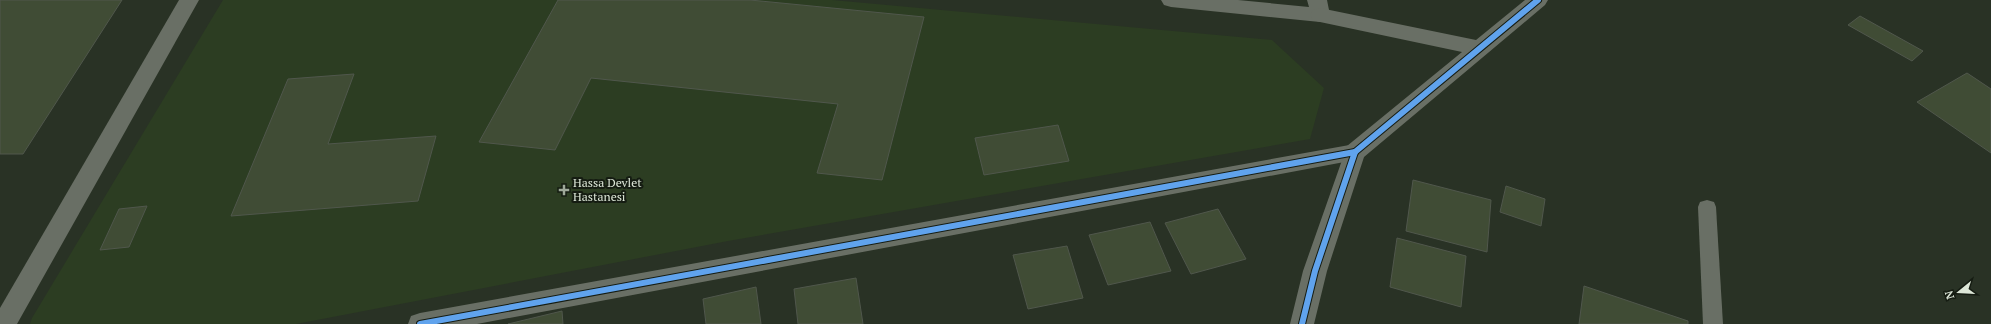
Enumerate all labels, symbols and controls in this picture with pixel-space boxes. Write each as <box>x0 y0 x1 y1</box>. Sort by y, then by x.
place label: Hassa Devlet Hastanesi <box>573 175 642 204</box>
marker: Hassa Devlet Hastanesi <box>558 184 570 196</box>
north arrow <box>1939 272 1979 312</box>
text: N <box>1941 288 1957 301</box>

